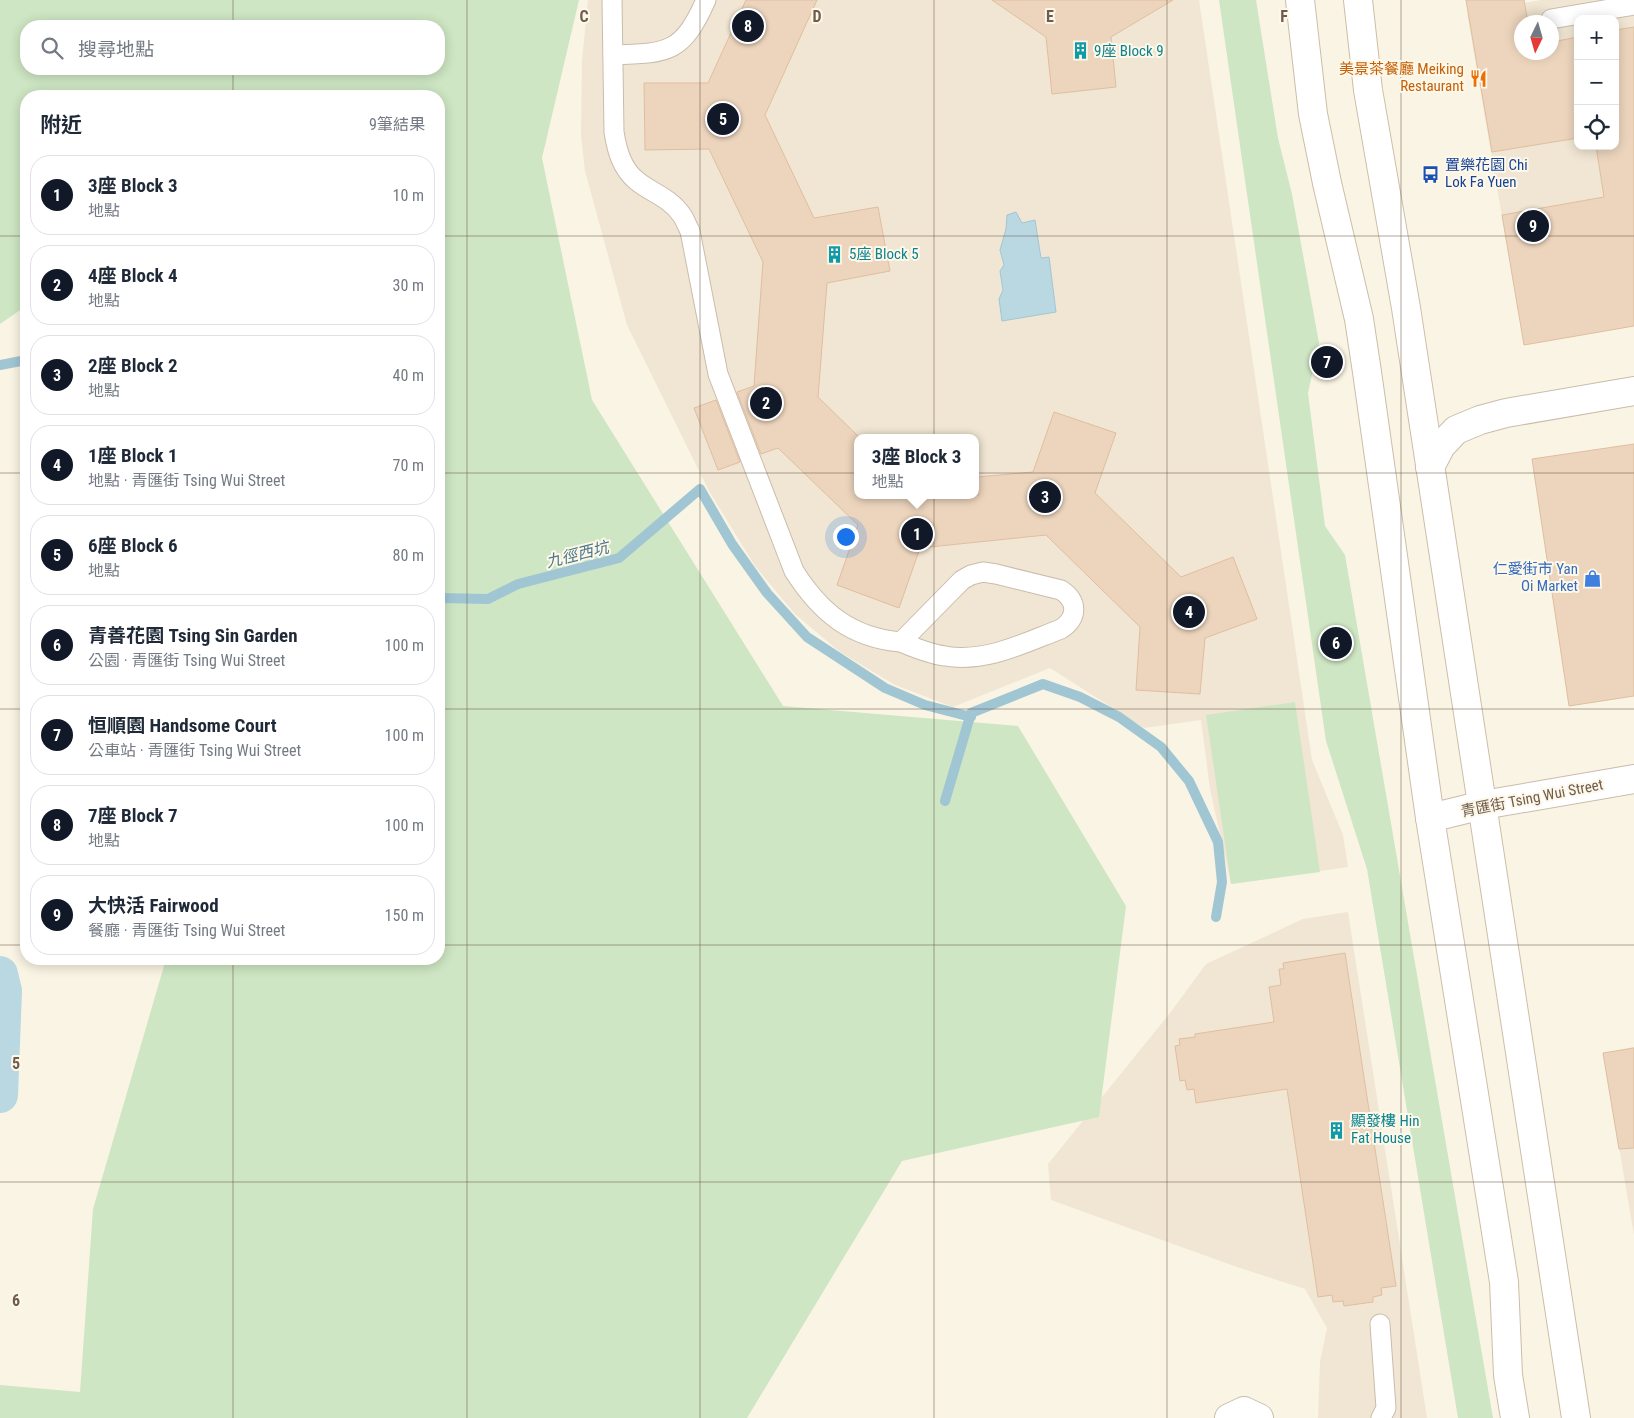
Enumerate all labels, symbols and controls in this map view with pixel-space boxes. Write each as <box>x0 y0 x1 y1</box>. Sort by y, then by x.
text: C <box>579 7 589 26</box>
pin: 8 <box>732 7 764 45</box>
text: D <box>812 7 822 26</box>
text: E <box>1046 7 1054 26</box>
text: F <box>1280 7 1288 26</box>
north arrow <box>1514 15 1559 60</box>
map controls <box>1574 15 1619 150</box>
button: + <box>1574 15 1619 60</box>
search box <box>20 20 445 75</box>
icon: search <box>38 34 66 62</box>
text: 搜尋地點 <box>78 38 154 61</box>
building icon: 9座 Block 9 <box>1070 41 1090 61</box>
place label: 9座 Block 9 <box>1094 42 1164 60</box>
place label: 美景茶餐廳 Meiking Restaurant <box>1339 60 1464 95</box>
button: − <box>1574 60 1619 105</box>
restaurant icon: 美景茶餐廳 Meiking Restaurant <box>1468 68 1488 88</box>
pin: 5 <box>707 100 739 138</box>
button: locate <box>1574 105 1619 150</box>
text: 附近 <box>40 113 82 137</box>
text: 9筆結果 <box>369 115 425 134</box>
place label: 置樂花園 Chi Lok Fa Yuen <box>1445 156 1528 191</box>
bus stop icon: 置樂花園 Chi Lok Fa Yuen <box>1421 164 1441 184</box>
text: 3座 Block 3 <box>88 174 178 197</box>
text: 1 <box>53 186 61 205</box>
text: 10 m <box>392 186 424 205</box>
text: 地點 <box>88 201 120 220</box>
pin: 9 <box>1517 207 1549 245</box>
building icon: 5座 Block 5 <box>825 244 845 264</box>
place label: 5座 Block 5 <box>849 245 919 263</box>
text: 4座 Block 4 <box>88 264 178 287</box>
text: 2 <box>53 276 61 295</box>
text: 30 m <box>392 276 424 295</box>
text: 地點 <box>88 291 120 310</box>
pin: 7 <box>1311 343 1343 381</box>
text: 2座 Block 2 <box>88 354 178 377</box>
text: 3 <box>53 366 61 385</box>
text: 40 m <box>392 366 424 385</box>
text: 地點 <box>88 381 120 400</box>
pin: 2 <box>750 384 782 422</box>
popup <box>854 434 979 499</box>
text: 1座 Block 1 <box>88 444 178 467</box>
text: 3座 Block 3 <box>872 445 961 468</box>
text: 4 <box>53 456 61 475</box>
text: 70 m <box>392 456 424 475</box>
text: 地點 · 青匯街 Tsing Wui Street <box>88 471 285 490</box>
text: 地點 <box>872 472 904 491</box>
pin: 3 <box>1029 478 1061 516</box>
pin: 1 <box>901 515 933 553</box>
your location <box>833 524 859 550</box>
text: 6座 Block 6 <box>88 534 178 557</box>
water label: 九徑西坑 <box>544 537 612 571</box>
text: 5 <box>53 546 61 565</box>
text: 80 m <box>392 546 424 565</box>
place label: 仁愛街市 Yan Oi Market <box>1493 560 1578 595</box>
text: 地點 <box>88 561 120 580</box>
shop icon: 仁愛街市 Yan Oi Market <box>1582 568 1602 588</box>
pin: 4 <box>1173 593 1205 631</box>
text: 青善花園 Tsing Sin Garden <box>88 624 298 647</box>
pin: 6 <box>1320 624 1352 662</box>
text: 6 <box>53 636 61 655</box>
text: 100 m <box>385 636 424 655</box>
text: 公園 · 青匯街 Tsing Wui Street <box>88 651 285 670</box>
text: 恒順園 Handsome Court <box>88 714 277 737</box>
text: 7 <box>53 726 61 745</box>
text: 100 m <box>385 726 424 745</box>
text: 公車站 · 青匯街 Tsing Wui Street <box>88 741 301 760</box>
street label: 青匯街 Tsing Wui Street <box>1459 775 1605 821</box>
text: 7座 Block 7 <box>88 804 178 827</box>
text: 8 <box>53 816 61 835</box>
text: 100 m <box>385 816 424 835</box>
text: 地點 <box>88 831 120 850</box>
text: 大快活 Fairwood <box>88 894 219 917</box>
text: 9 <box>53 906 61 925</box>
text: 150 m <box>385 906 424 925</box>
text: 餐廳 · 青匯街 Tsing Wui Street <box>88 921 285 940</box>
text: 5 <box>12 1054 20 1073</box>
place label: 顯發樓 Hin Fat House <box>1351 1112 1419 1147</box>
building icon: 顯發樓 Hin Fat House <box>1327 1120 1347 1140</box>
text: 6 <box>12 1291 20 1310</box>

